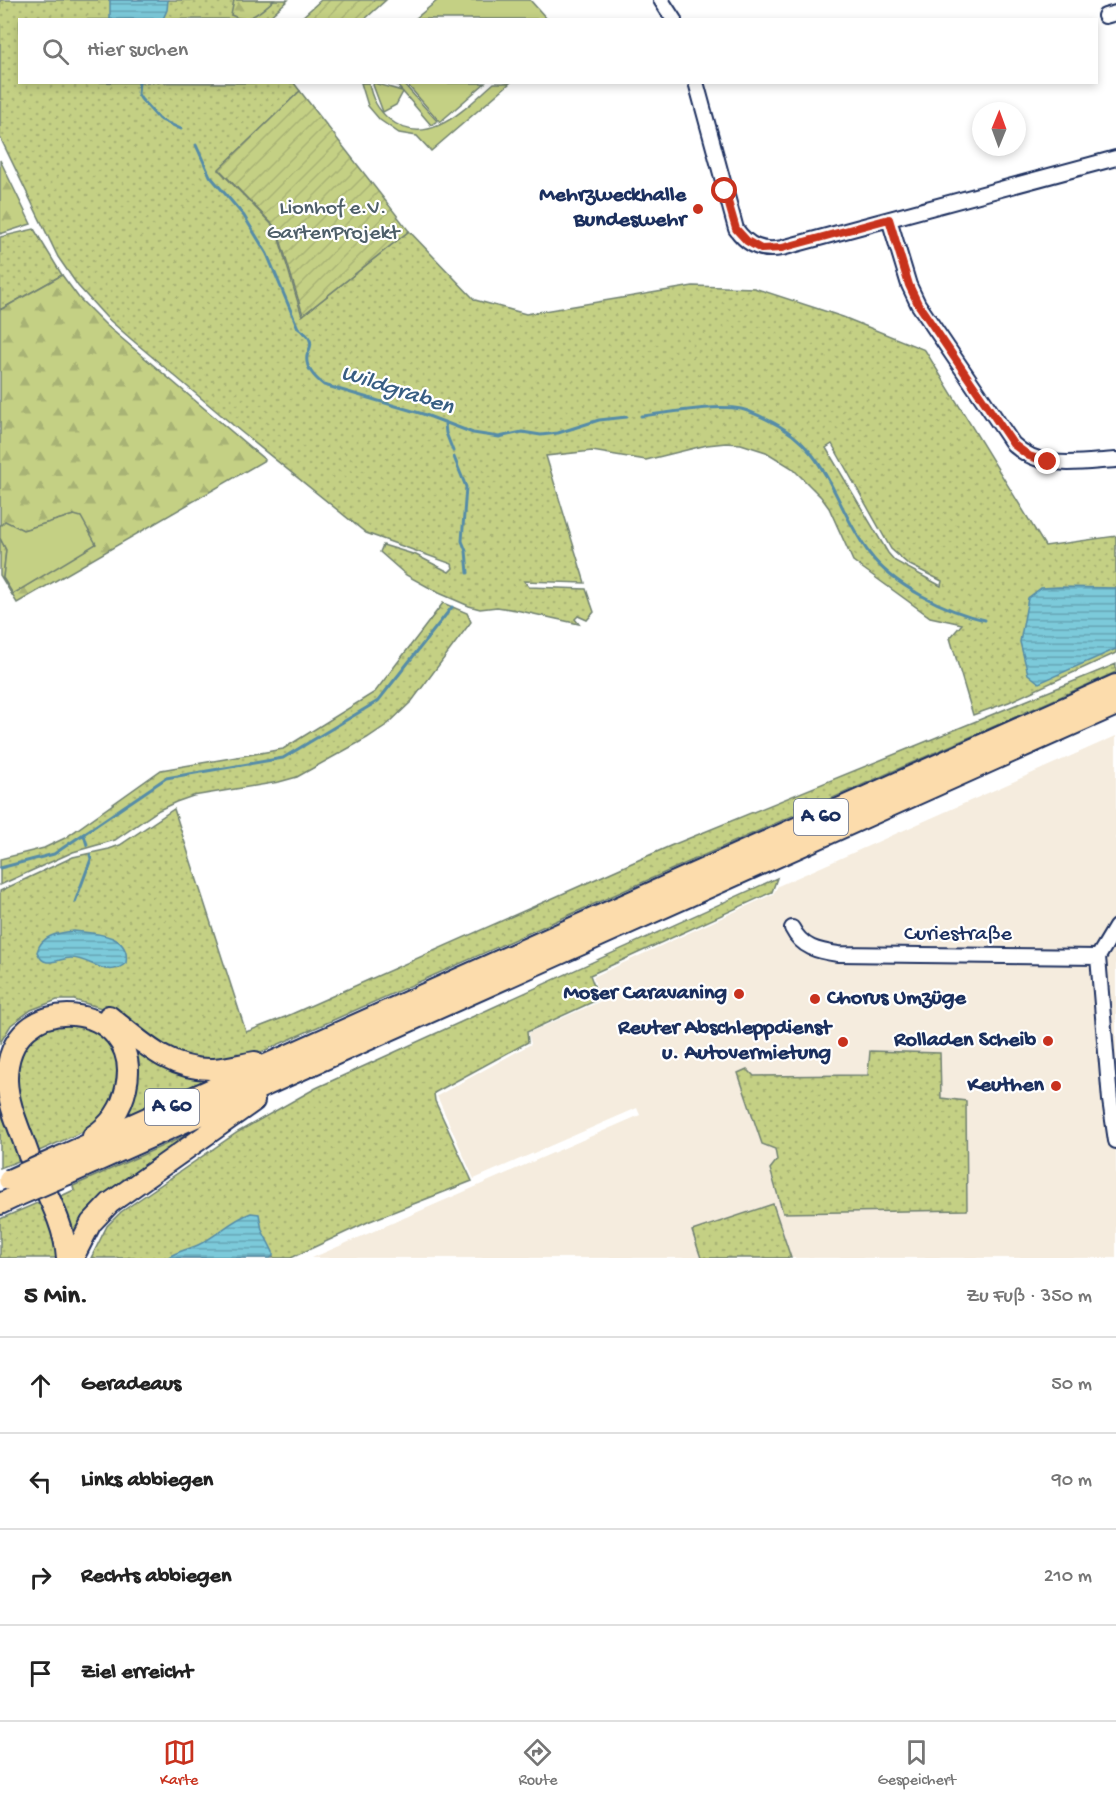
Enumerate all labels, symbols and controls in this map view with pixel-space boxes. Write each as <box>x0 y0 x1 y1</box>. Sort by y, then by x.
search box <box>18 18 1098 84</box>
icon: search <box>39 35 72 68</box>
text: Hier suchen <box>87 38 188 64</box>
north arrow <box>972 102 1026 156</box>
route start <box>711 177 737 203</box>
place label: Mehrzweckhalle Bundeswehr <box>539 183 688 234</box>
park label: Lionhof e.V. GartenProjekt <box>267 196 401 247</box>
marker: Mehrzweckhalle Bundeswehr <box>691 202 705 216</box>
water label: Wildgraben <box>337 359 458 423</box>
route end <box>1034 448 1060 474</box>
road number: A 60 <box>794 799 848 835</box>
street label: Curiestraße <box>904 922 1013 948</box>
place label: Moser Caravaning <box>564 981 727 1007</box>
place label: Chorus Umzüge <box>826 986 966 1012</box>
marker: Moser Caravaning <box>732 987 746 1001</box>
marker: Chorus Umzüge <box>808 992 822 1006</box>
place label: Reuter Abschleppdienst u. Autovermietung <box>617 1016 833 1067</box>
place label: Rolladen Scheib <box>893 1028 1036 1054</box>
marker: Rolladen Scheib <box>1041 1034 1055 1048</box>
marker: Reuter Abschleppdienst u. Autovermietung <box>836 1035 850 1049</box>
place label: Keuthen <box>967 1073 1045 1099</box>
marker: Keuthen <box>1049 1079 1063 1093</box>
road number: A 60 <box>145 1089 199 1125</box>
text: 5 Min. <box>24 1282 88 1313</box>
text: Zu Fuß · 350 m <box>966 1286 1092 1309</box>
icon: ahead <box>24 1369 57 1402</box>
text: Geradeaus <box>81 1372 181 1398</box>
text: 50 m <box>1051 1374 1092 1397</box>
icon: left <box>24 1465 57 1498</box>
text: Links abbiegen <box>81 1468 213 1494</box>
text: 90 m <box>1052 1470 1092 1493</box>
icon: right <box>24 1561 57 1594</box>
text: Rechts abbiegen <box>81 1564 231 1590</box>
text: 210 m <box>1044 1566 1092 1589</box>
icon: arrive <box>24 1657 57 1690</box>
text: Ziel erreicht <box>81 1660 193 1686</box>
tab: Karte <box>160 1736 198 1791</box>
tab: Route <box>518 1736 557 1791</box>
tab: Gespeichert <box>878 1736 956 1791</box>

